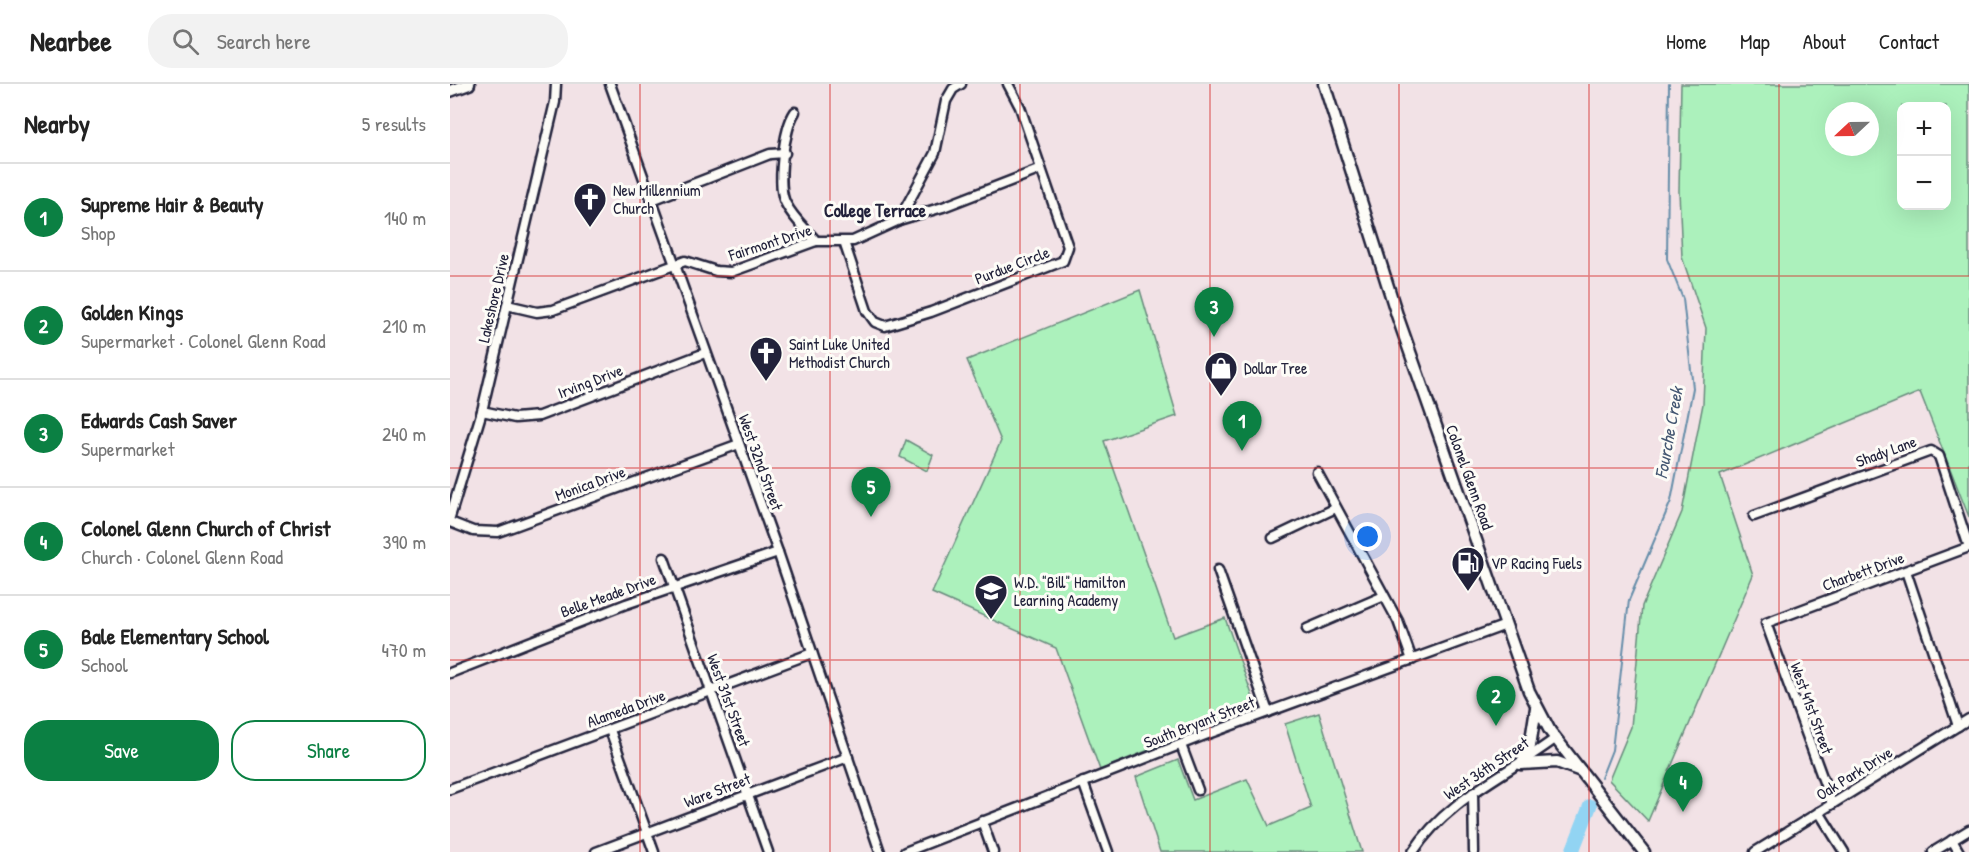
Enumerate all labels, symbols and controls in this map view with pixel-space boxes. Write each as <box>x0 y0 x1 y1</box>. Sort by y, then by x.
search box <box>148 14 568 68</box>
text: Nearbee <box>30 22 112 60</box>
icon: search <box>169 25 202 58</box>
text: Search here <box>217 26 311 56</box>
text: Home <box>1666 27 1707 56</box>
text: Map <box>1740 27 1770 56</box>
text: About <box>1803 27 1846 56</box>
text: Contact <box>1879 27 1939 56</box>
north arrow <box>1825 102 1879 156</box>
map controls <box>1897 102 1951 210</box>
button: + <box>1897 102 1951 156</box>
text: Nearby <box>24 106 90 141</box>
text: 5 results <box>362 110 426 137</box>
button: − <box>1897 156 1951 210</box>
place label: New Millennium Church <box>613 179 701 219</box>
church icon: New Millennium Church <box>572 181 608 228</box>
text: Supreme Hair & Beauty <box>81 189 264 219</box>
district label: College Terrace <box>824 198 927 224</box>
text: 1 <box>40 204 47 231</box>
text: 140 m <box>384 204 426 231</box>
street label: Fairmont Drive <box>725 218 815 266</box>
text: Shop <box>81 219 115 246</box>
street label: Purdue Circle <box>972 240 1053 289</box>
street label: Lakeshore Drive <box>472 251 514 345</box>
pin: 3 <box>1194 288 1233 337</box>
text: Golden Kings <box>81 297 183 327</box>
text: 2 <box>39 312 48 339</box>
text: 210 m <box>382 312 426 339</box>
text: Supermarket · Colonel Glenn Road <box>81 327 326 354</box>
place label: Saint Luke United Methodist Church <box>789 333 890 373</box>
church icon: Saint Luke United Methodist Church <box>748 335 784 382</box>
shop icon: Dollar Tree <box>1203 350 1239 397</box>
place label: Dollar Tree <box>1244 357 1308 379</box>
street label: Irving Drive <box>554 358 626 403</box>
water label: Fourche Creek <box>1648 384 1689 481</box>
pin: 1 <box>1222 402 1262 451</box>
text: Edwards Cash Saver <box>81 405 237 435</box>
street label: West 32nd Street <box>733 411 789 514</box>
text: 3 <box>39 420 48 447</box>
text: 240 m <box>382 420 426 447</box>
street label: Colonel Glenn Road <box>1441 421 1499 533</box>
street label: Shady Lane <box>1853 430 1920 472</box>
text: Supermarket <box>81 435 175 462</box>
street label: Monica Drive <box>552 460 629 506</box>
pin: 5 <box>852 468 890 517</box>
text: Colonel Glenn Church of Christ <box>81 513 330 543</box>
your location <box>1353 522 1382 551</box>
text: 4 <box>40 528 47 555</box>
text: 390 m <box>383 528 426 555</box>
text: Church · Colonel Glenn Road <box>81 543 283 570</box>
fuel station icon: VP Racing Fuels <box>1450 545 1486 592</box>
street label: Charbett Drive <box>1819 546 1908 596</box>
place label: VP Racing Fuels <box>1491 552 1582 574</box>
street label: Belle Meade Drive <box>557 567 659 622</box>
place label: W.D. "Bill" Hamilton Learning Academy <box>1014 571 1126 611</box>
school or university icon: W.D. "Bill" Hamilton Learning Academy <box>973 573 1009 620</box>
text: Bale Elementary School <box>81 621 269 651</box>
text: 5 <box>39 636 48 663</box>
text: 470 m <box>381 636 426 663</box>
text: School <box>81 651 128 678</box>
street label: West 31st Street <box>702 651 756 750</box>
street label: West 41st Street <box>1785 659 1839 757</box>
pin: 2 <box>1476 676 1516 726</box>
street label: Alameda Drive <box>584 683 669 732</box>
street label: South Bryant Street <box>1140 691 1258 753</box>
button: Save <box>24 720 219 781</box>
button: Share <box>231 720 426 781</box>
street label: West 36th Street <box>1439 731 1533 805</box>
street label: Oak Park Drive <box>1812 741 1897 805</box>
pin: 4 <box>1664 762 1702 812</box>
street label: Ware Street <box>681 767 754 813</box>

